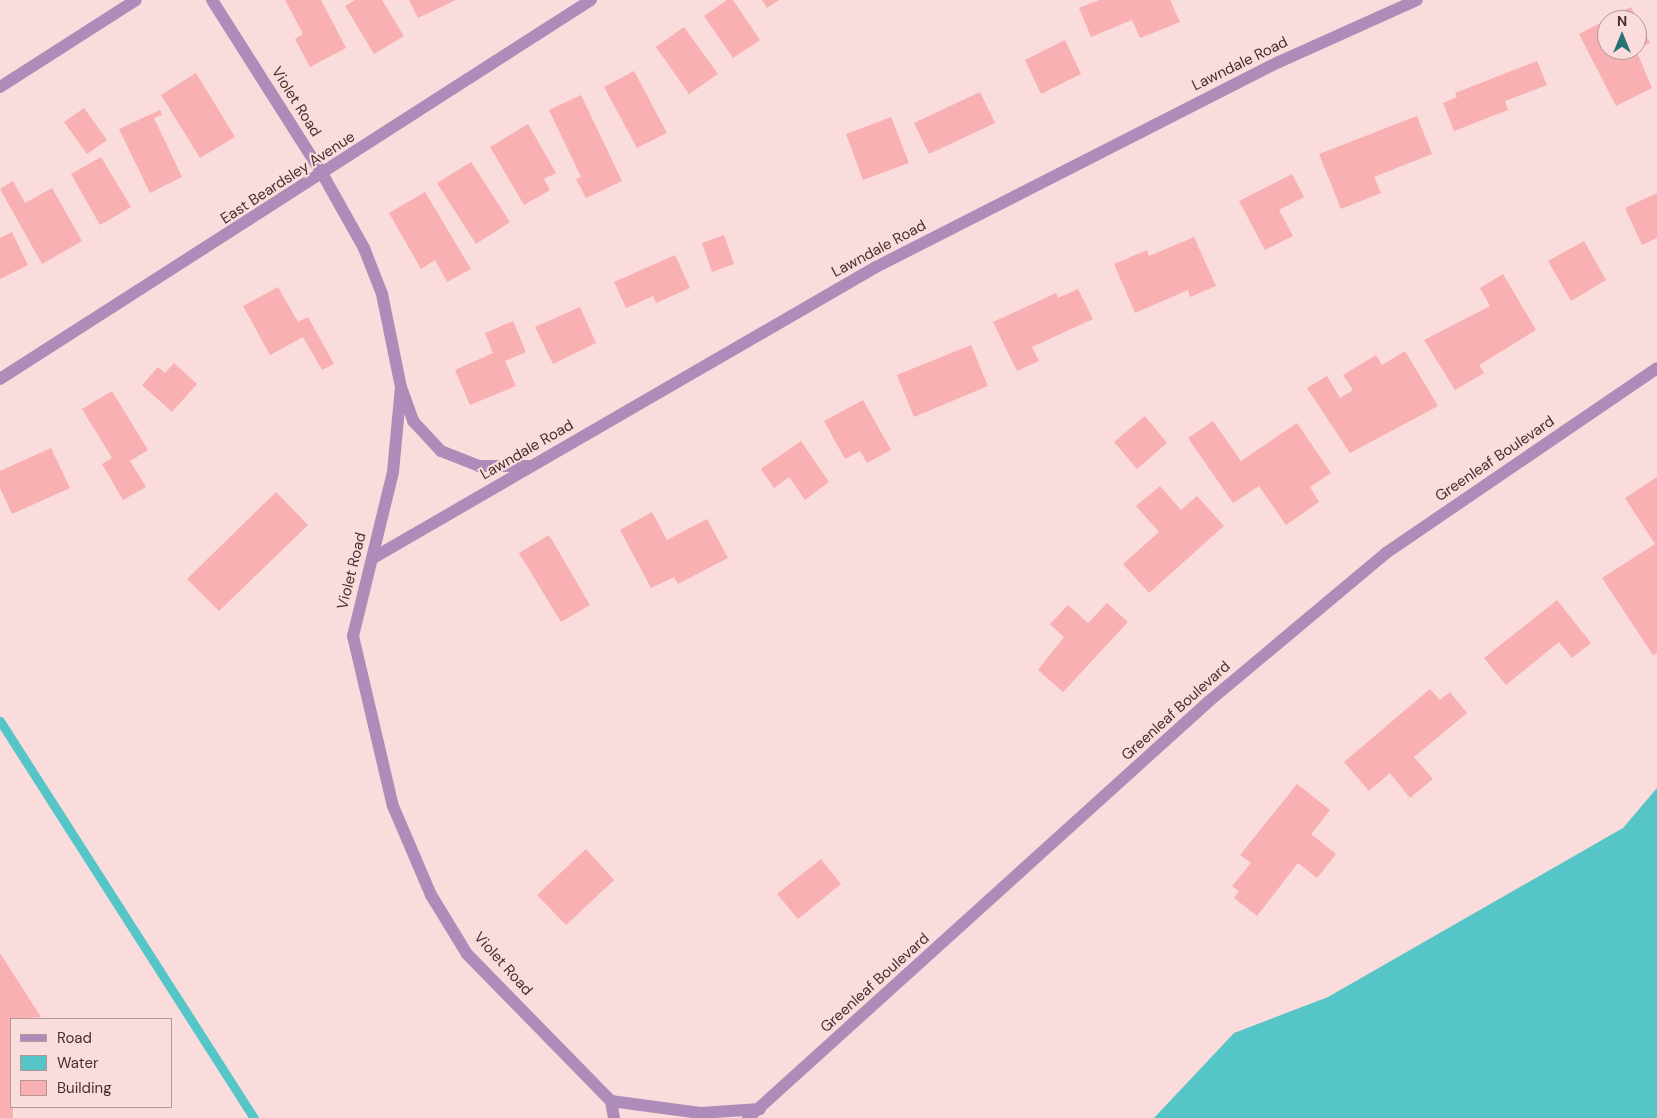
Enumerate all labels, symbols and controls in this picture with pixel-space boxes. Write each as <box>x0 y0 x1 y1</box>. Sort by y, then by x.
north arrow <box>1597 10 1647 60</box>
text: N <box>1617 12 1627 30</box>
street label: Lawndale Road <box>1189 33 1291 95</box>
street label: Violet Road <box>267 64 325 140</box>
street label: East Beardsley Avenue <box>217 128 359 228</box>
street label: Lawndale Road <box>829 217 929 281</box>
street label: Greenleaf Boulevard <box>1432 412 1558 506</box>
street label: Lawndale Road <box>477 416 577 484</box>
street label: Violet Road <box>334 531 370 611</box>
street label: Greenleaf Boulevard <box>1118 658 1234 764</box>
street label: Violet Road <box>470 929 536 999</box>
street label: Greenleaf Boulevard <box>817 930 933 1036</box>
legend <box>10 1018 172 1108</box>
text: Road <box>57 1028 92 1048</box>
text: Water <box>57 1053 98 1073</box>
text: Building <box>57 1078 112 1098</box>

